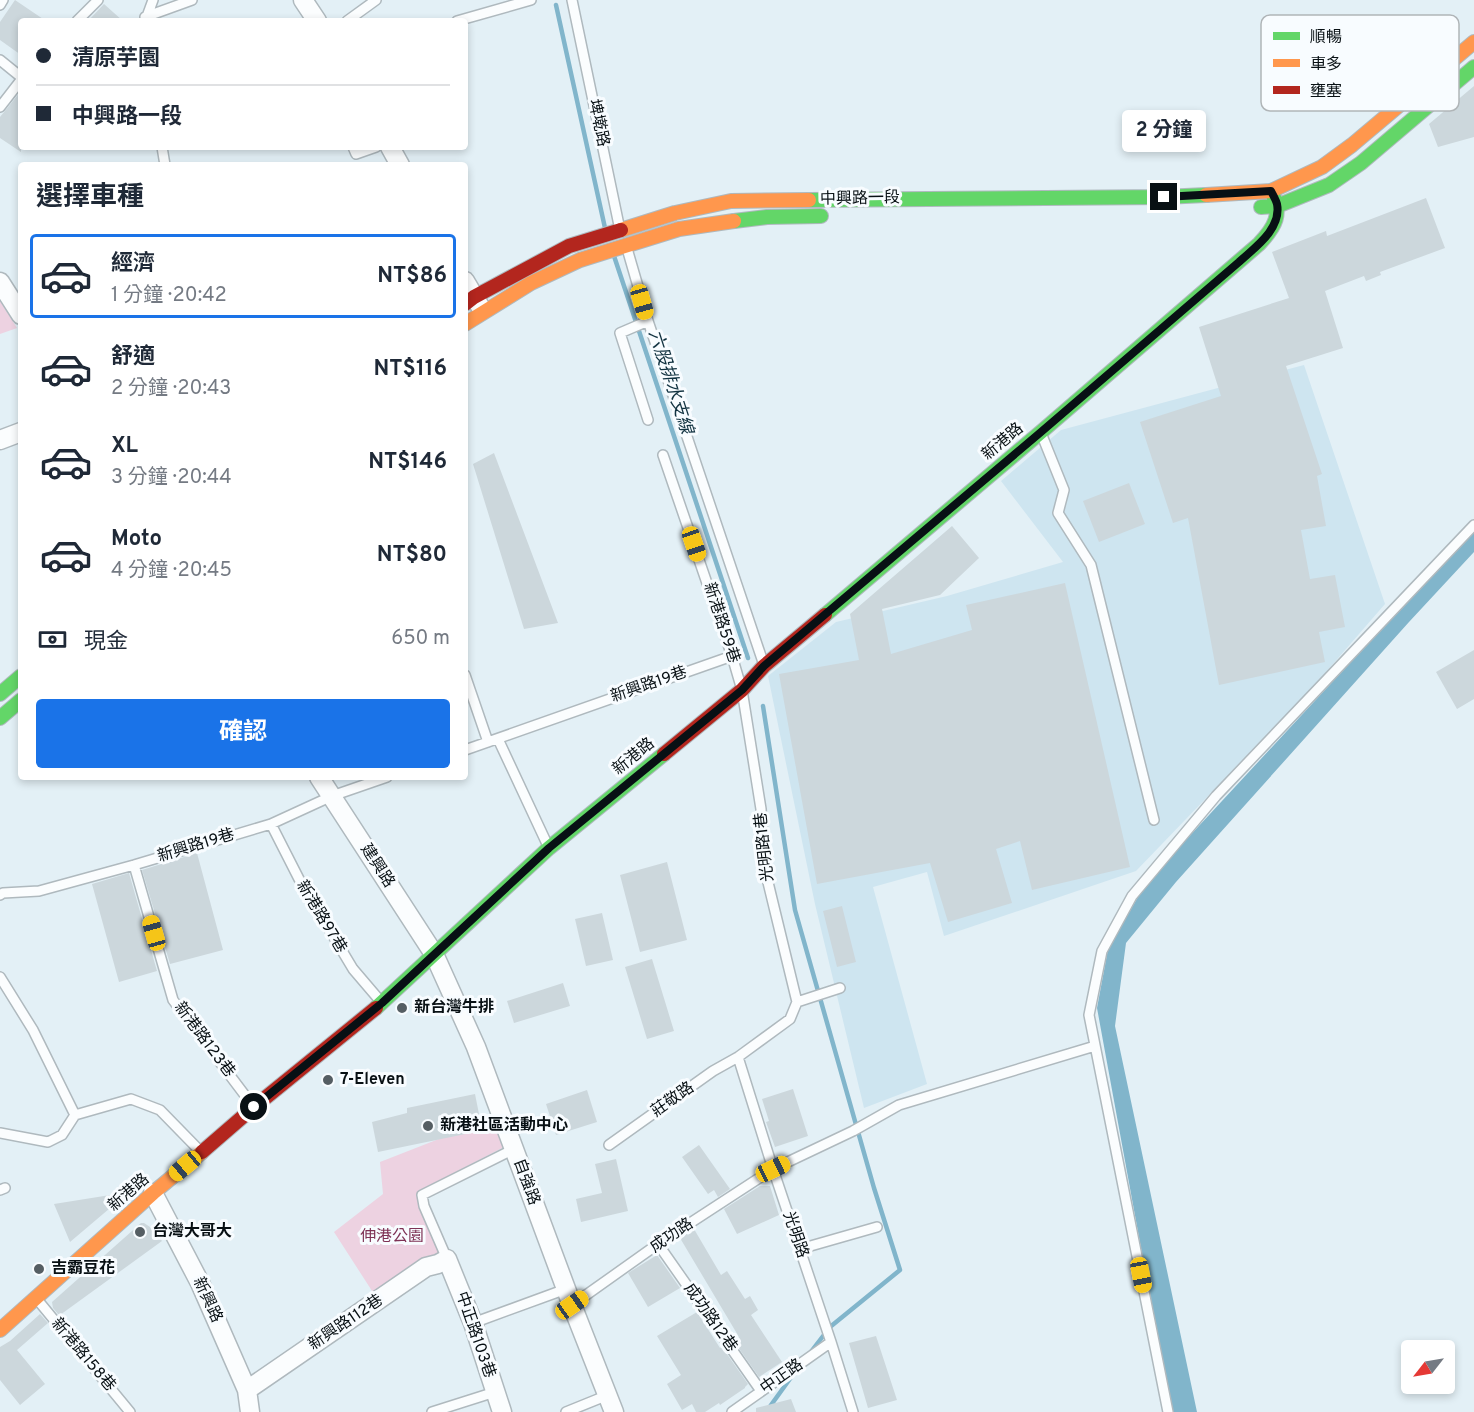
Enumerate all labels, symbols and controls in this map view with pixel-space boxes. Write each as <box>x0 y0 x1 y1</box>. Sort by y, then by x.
legend <box>1261 15 1459 111</box>
text: 順暢 <box>1310 28 1342 48</box>
text: 清原芋園 <box>72 46 160 73</box>
text: 車多 <box>1310 55 1342 75</box>
text: 壅塞 <box>1310 82 1342 102</box>
street label: 埤墘路 <box>583 97 613 149</box>
text: 中興路一段 <box>72 104 182 131</box>
callout: 2 分鐘 <box>1122 110 1206 152</box>
text: 2 分鐘 <box>1135 118 1193 144</box>
text: 選擇車種 <box>36 181 144 215</box>
route end <box>1150 183 1177 210</box>
street label: 中興路一段 <box>820 188 900 210</box>
icon: car <box>39 249 93 303</box>
text: 經濟 <box>111 251 155 278</box>
text: NT$86 <box>377 263 447 290</box>
car <box>628 282 656 322</box>
text: 1 分鐘 · 20:42 <box>111 283 227 309</box>
water label: 六股排水支線 <box>642 327 698 439</box>
icon: car <box>39 342 93 396</box>
text: 舒適 <box>111 344 155 371</box>
text: NT$116 <box>374 356 447 383</box>
text: 2 分鐘 · 20:43 <box>111 376 231 402</box>
street label: 新港路 <box>978 419 1028 465</box>
text: XL <box>111 433 138 460</box>
icon: car <box>39 435 93 489</box>
text: NT$146 <box>368 449 447 476</box>
text: 3 分鐘 · 20:44 <box>111 465 232 491</box>
car <box>680 524 708 564</box>
text: Moto <box>111 526 162 553</box>
icon: car <box>39 528 93 582</box>
text: NT$80 <box>377 542 447 569</box>
text: 4 分鐘 · 20:45 <box>111 558 232 584</box>
street label: 新港路59巷 <box>699 580 743 666</box>
icon: cash <box>36 623 69 656</box>
text: 650 m <box>391 626 450 652</box>
text: 現金 <box>84 629 128 656</box>
street label: 新興路19巷 <box>608 663 690 707</box>
button: 確認 <box>36 699 450 768</box>
street label: 新港路 <box>609 734 659 780</box>
street label: 光明路1巷 <box>751 811 779 883</box>
street label: 新興路19巷 <box>155 825 237 867</box>
street label: 建興路 <box>356 840 398 892</box>
street label: 新港路97巷 <box>291 877 351 957</box>
car <box>140 913 168 953</box>
street label: 新港路123巷 <box>169 998 239 1082</box>
place label: 新台灣牛排 <box>414 998 494 1018</box>
marker: 新台灣牛排 <box>395 1001 409 1015</box>
place label: 7-Eleven <box>340 1070 405 1090</box>
marker: 7-Eleven <box>321 1073 335 1087</box>
street label: 莊敬路 <box>648 1078 698 1122</box>
route start <box>240 1093 267 1120</box>
place label: 新港社區活動中心 <box>440 1115 568 1136</box>
marker: 新港社區活動中心 <box>421 1119 435 1133</box>
car <box>165 1148 205 1184</box>
car <box>753 1153 793 1185</box>
street label: 自強路 <box>508 1156 544 1208</box>
street label: 新港路 <box>104 1170 154 1216</box>
street label: 光明路 <box>778 1209 812 1261</box>
street label: 成功路 <box>647 1214 697 1258</box>
place label: 台灣大哥大 <box>152 1222 232 1242</box>
marker: 台灣大哥大 <box>133 1225 147 1239</box>
park label: 伸港公園 <box>360 1227 424 1247</box>
car <box>1129 1256 1153 1294</box>
place label: 吉霸豆花 <box>51 1259 115 1279</box>
marker: 吉霸豆花 <box>32 1262 46 1276</box>
street label: 新興路 <box>188 1274 226 1326</box>
street label: 成功路12巷 <box>679 1280 741 1356</box>
car <box>552 1287 592 1323</box>
street label: 中正路103巷 <box>451 1289 499 1381</box>
street label: 新興路112巷 <box>305 1291 387 1355</box>
street label: 新港路158巷 <box>47 1314 119 1396</box>
north arrow <box>1401 1340 1455 1394</box>
map controls <box>1401 1340 1455 1394</box>
street label: 中正路 <box>757 1355 807 1399</box>

